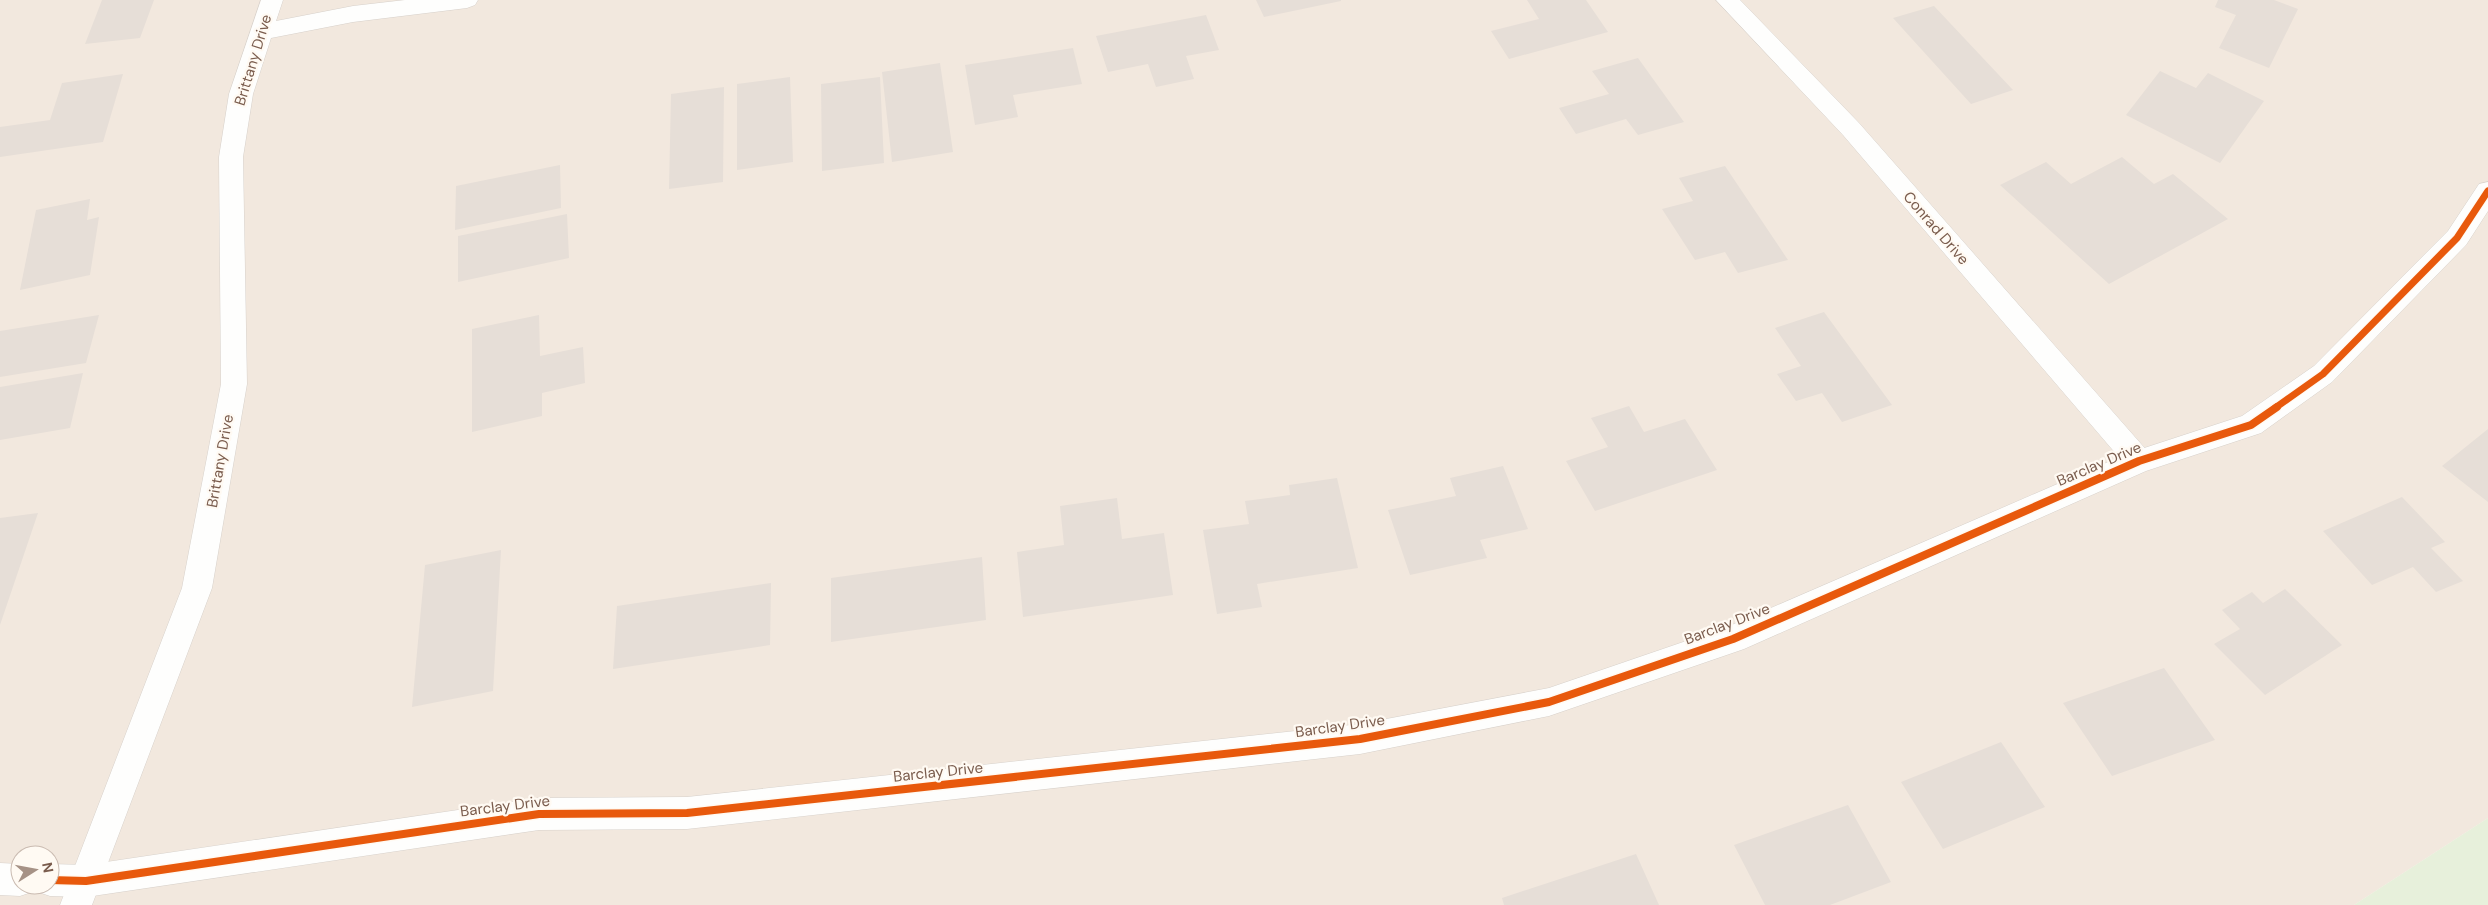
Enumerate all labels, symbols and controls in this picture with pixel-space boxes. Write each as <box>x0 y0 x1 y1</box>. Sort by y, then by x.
street label: Brittany Drive <box>230 12 276 108</box>
street label: Conrad Drive <box>1899 187 1973 269</box>
street label: Brittany Drive <box>202 413 238 509</box>
street label: Barclay Drive <box>2054 437 2144 491</box>
street label: Barclay Drive <box>1681 599 1773 649</box>
street label: Barclay Drive <box>1294 710 1386 742</box>
street label: Barclay Drive <box>892 757 984 787</box>
street label: Barclay Drive <box>459 791 551 821</box>
north arrow <box>10 845 60 895</box>
text: N <box>38 861 58 874</box>

